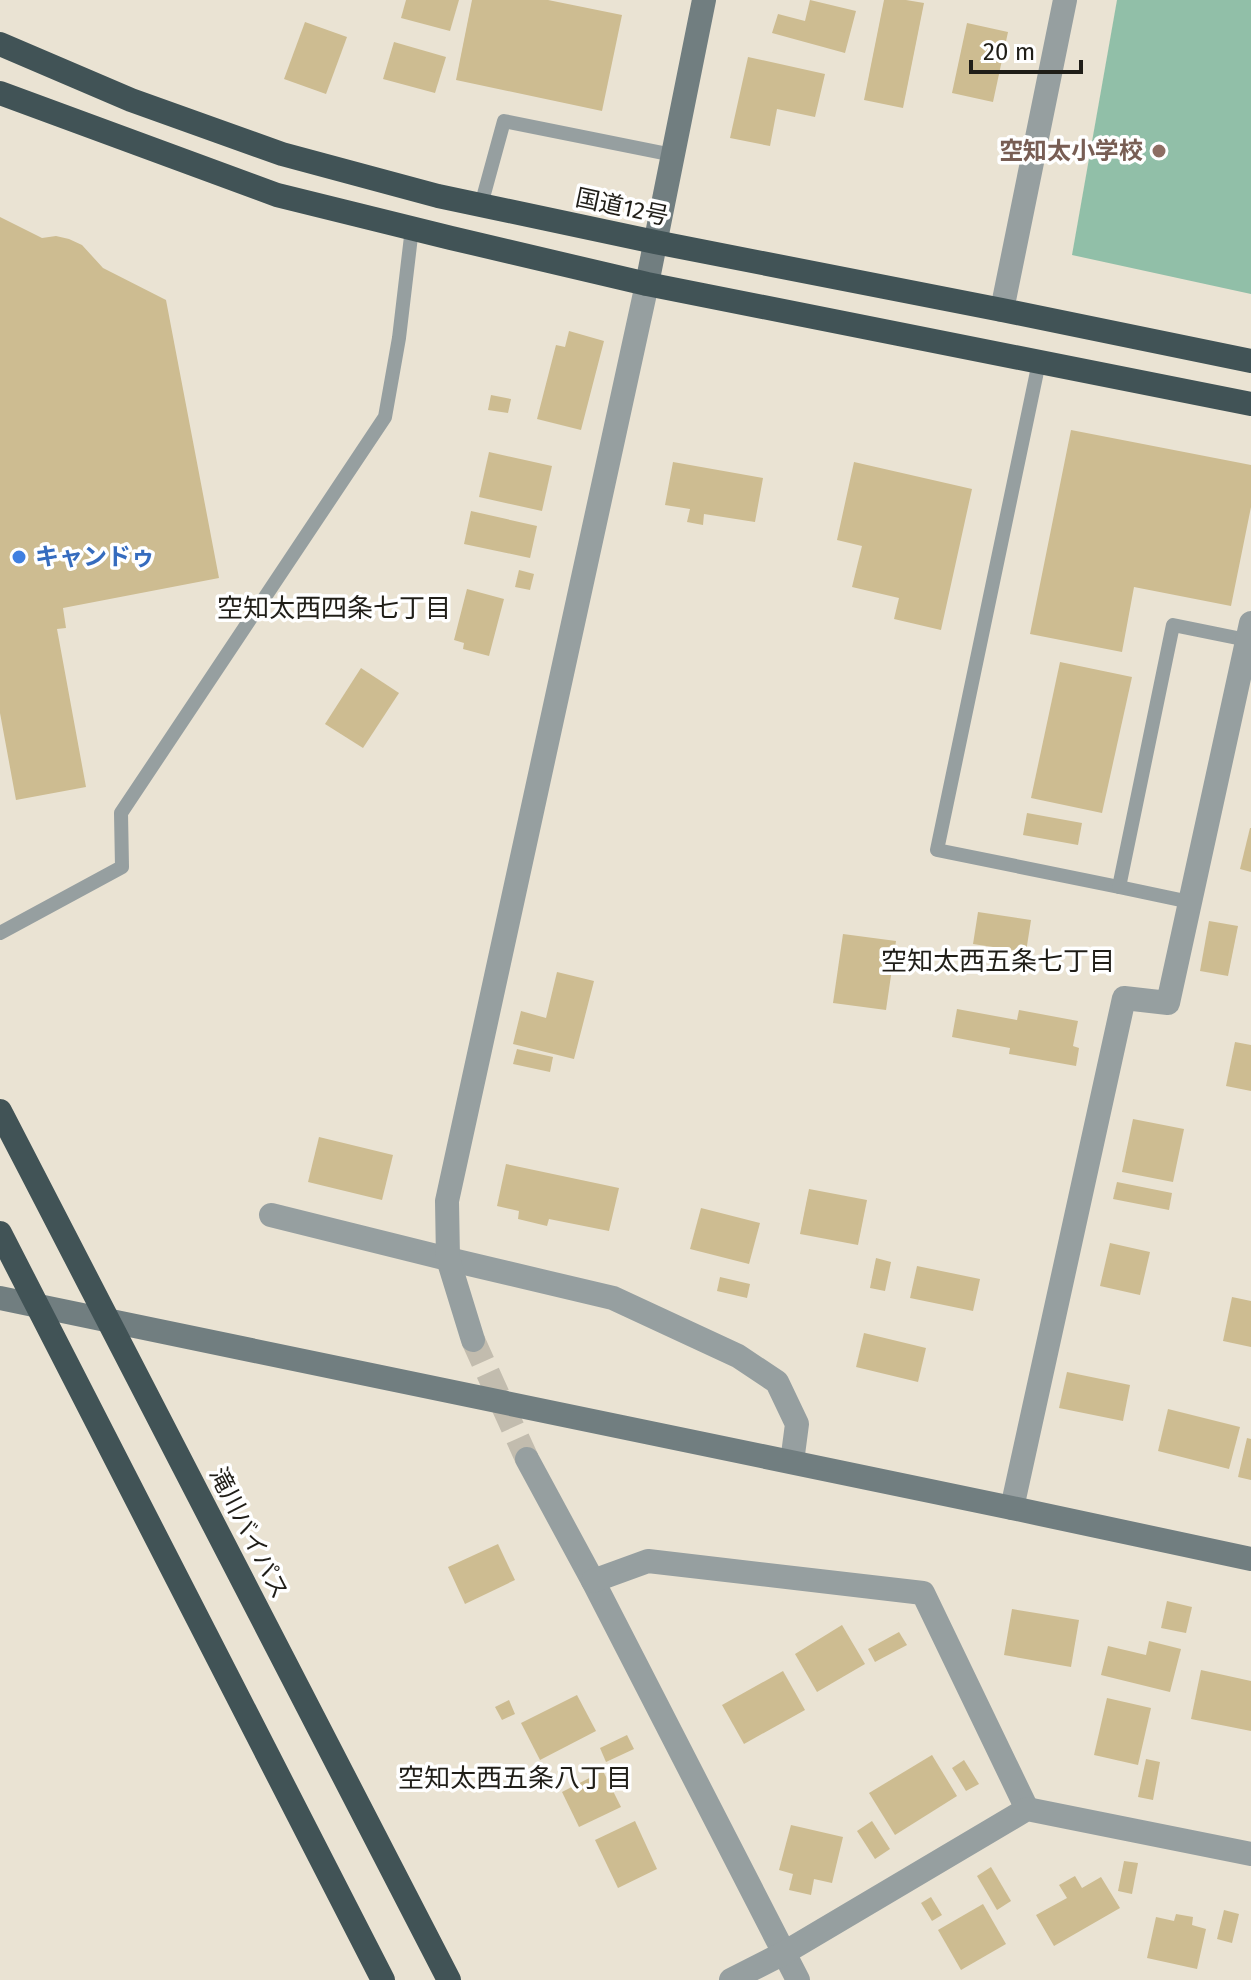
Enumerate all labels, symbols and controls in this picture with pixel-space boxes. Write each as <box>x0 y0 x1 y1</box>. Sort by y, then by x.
scale bar <box>971 24 1081 74</box>
text: 20 m <box>983 38 1035 66</box>
place label: 空知太小学校 <box>999 137 1143 165</box>
marker: 空知太小学校 <box>1150 142 1168 160</box>
street label: 国道12号 <box>573 184 671 230</box>
place label: キャンドゥ <box>35 543 155 571</box>
marker: キャンドゥ <box>10 548 28 566</box>
district label: 空知太西四条七丁目 <box>217 593 451 624</box>
district label: 空知太西五条七丁目 <box>881 946 1115 977</box>
street label: 滝川バイパス <box>204 1463 294 1603</box>
district label: 空知太西五条八丁目 <box>398 1763 632 1794</box>

